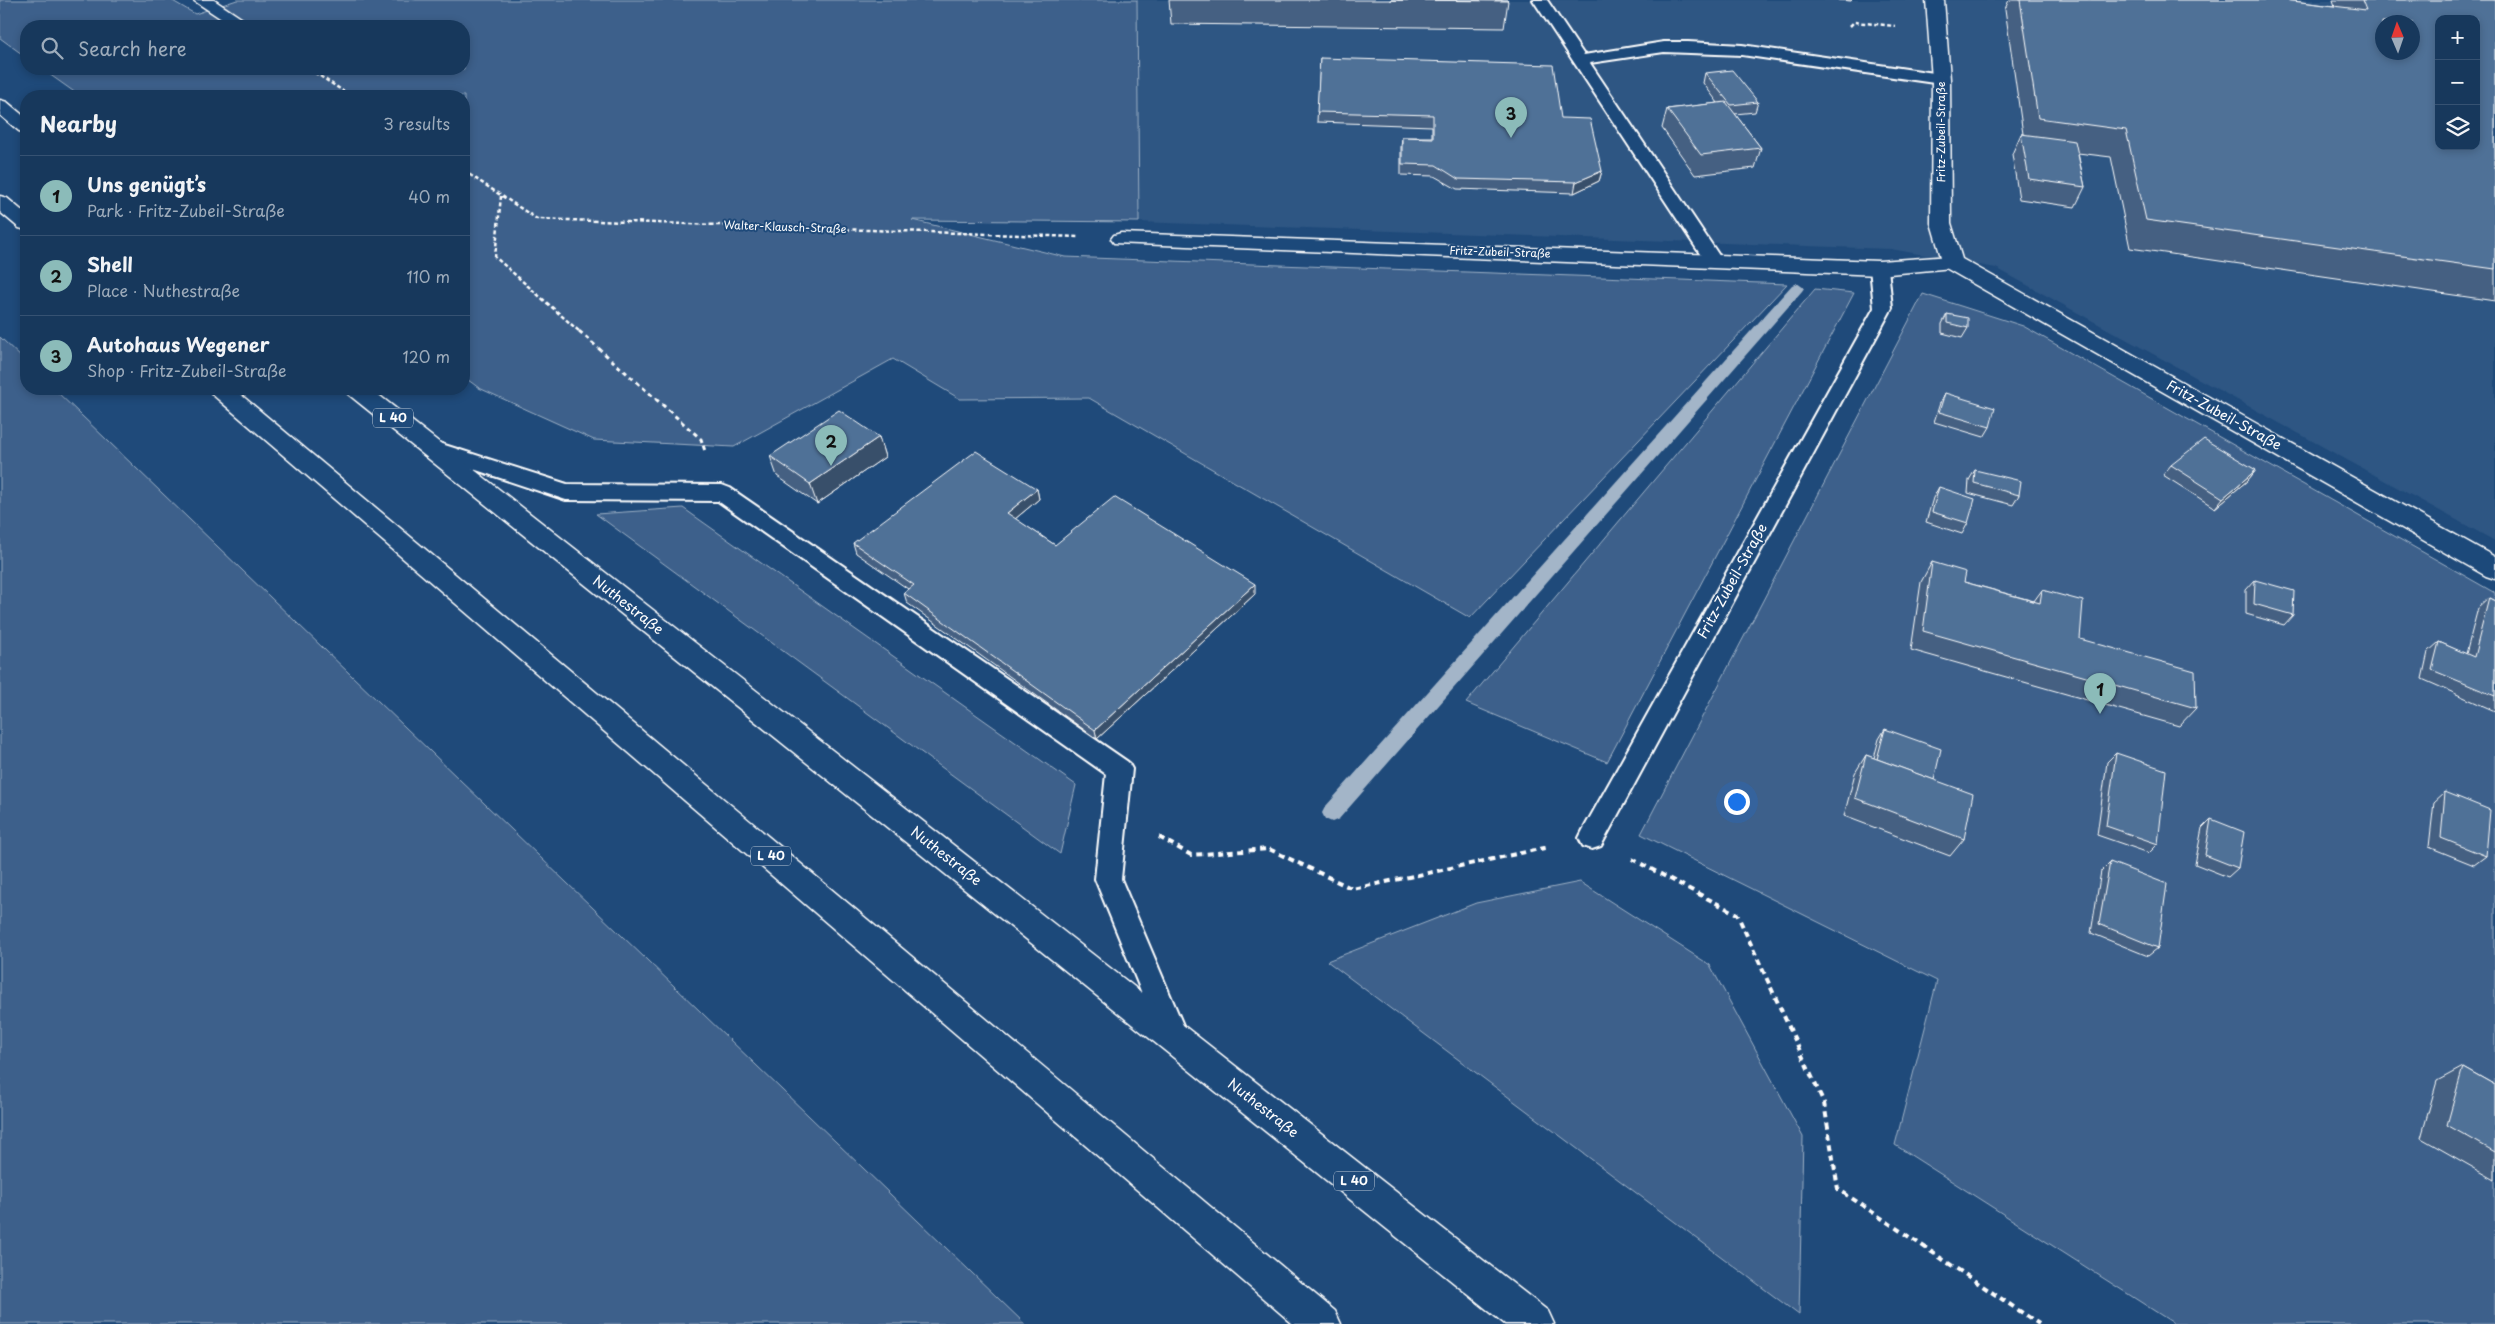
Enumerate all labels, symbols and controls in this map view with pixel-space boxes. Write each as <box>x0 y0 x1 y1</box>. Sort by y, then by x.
north arrow <box>2375 15 2420 60</box>
map controls <box>2435 15 2480 150</box>
button: + <box>2435 15 2480 60</box>
search box <box>20 20 470 75</box>
icon: search <box>38 34 66 62</box>
text: Search here <box>78 34 187 62</box>
button: − <box>2435 60 2480 105</box>
street label: Fritz-Zubeil-Straße <box>1932 81 1949 183</box>
pin: 3 <box>1495 97 1527 138</box>
button: layers <box>2435 105 2480 150</box>
text: Nearby <box>40 107 117 139</box>
text: 3 results <box>383 111 450 135</box>
text: Uns genügt’s <box>87 170 206 198</box>
text: 1 <box>52 184 60 208</box>
text: 40 m <box>408 184 450 208</box>
text: Park · Fritz-Zubeil-Straße <box>87 198 285 222</box>
street label: Walter-Klausch-Straße <box>723 216 847 237</box>
street label: Fritz-Zubeil-Straße <box>1449 241 1551 262</box>
text: Shell <box>87 250 133 278</box>
text: 2 <box>50 264 62 288</box>
text: 110 m <box>407 264 450 288</box>
text: Place · Nuthestraße <box>87 278 240 302</box>
text: Autohaus Wegener <box>87 330 270 358</box>
text: 3 <box>51 344 61 368</box>
text: 120 m <box>403 344 450 368</box>
text: Shop · Fritz-Zubeil-Straße <box>87 358 286 382</box>
street label: Fritz-Zubeil-Straße <box>2163 374 2286 455</box>
road number: L 40 <box>373 408 413 428</box>
pin: 2 <box>815 425 847 466</box>
street label: Fritz-Zubeil-Straße <box>1691 519 1772 642</box>
street label: Nuthestraße <box>588 570 668 639</box>
pin: 1 <box>2084 673 2116 714</box>
your location <box>1724 789 1750 815</box>
street label: Nuthestraße <box>906 821 986 890</box>
road number: L 40 <box>751 846 791 866</box>
street label: Nuthestraße <box>1223 1073 1303 1142</box>
road number: L 40 <box>1334 1172 1374 1190</box>

